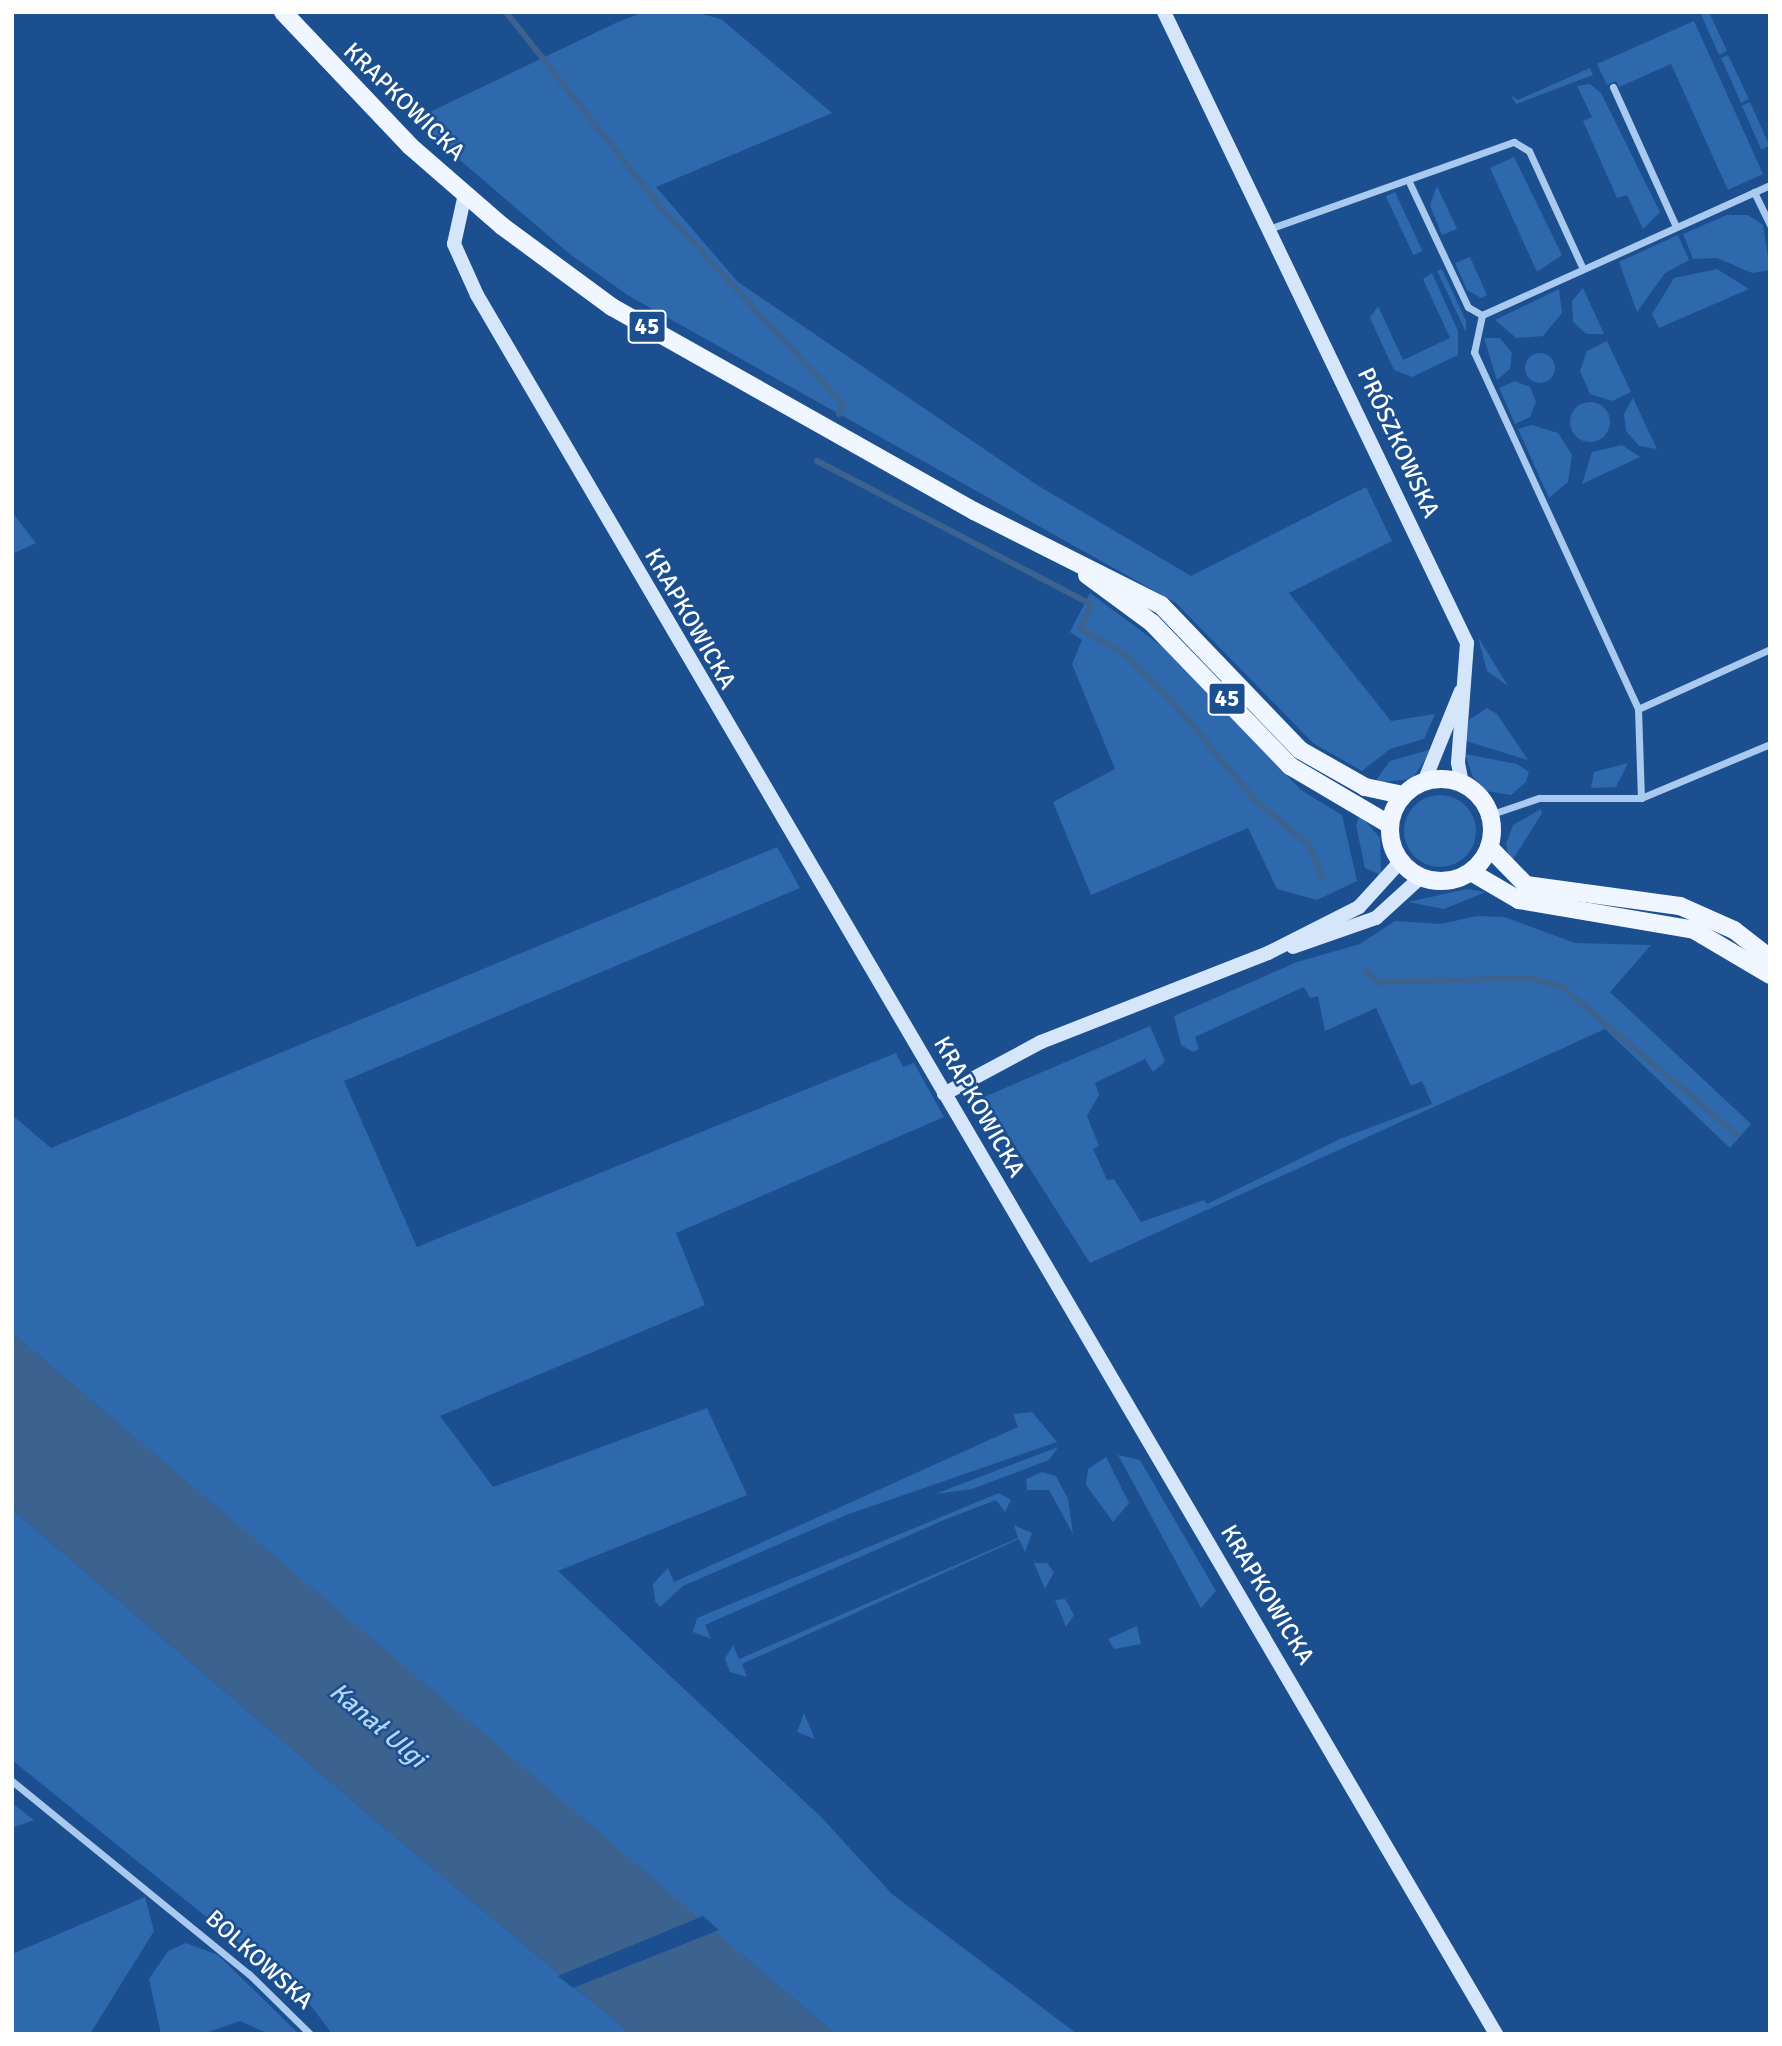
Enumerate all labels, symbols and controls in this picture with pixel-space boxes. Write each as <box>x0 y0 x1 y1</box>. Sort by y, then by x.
street label: KRAPKOWICKA <box>337 37 471 167</box>
road number: 45 <box>626 308 668 346</box>
street label: PRÓSZKOWSKA <box>1351 363 1445 523</box>
street label: KRAPKOWICKA <box>638 544 742 694</box>
road number: 45 <box>1206 680 1248 719</box>
street label: KRAPKOWICKA <box>927 1032 1031 1182</box>
street label: KRAPKOWICKA <box>1214 1520 1320 1670</box>
water label: Kanał Ulgi <box>323 1677 431 1775</box>
street label: BOLKOWSKA <box>199 1904 319 2016</box>

